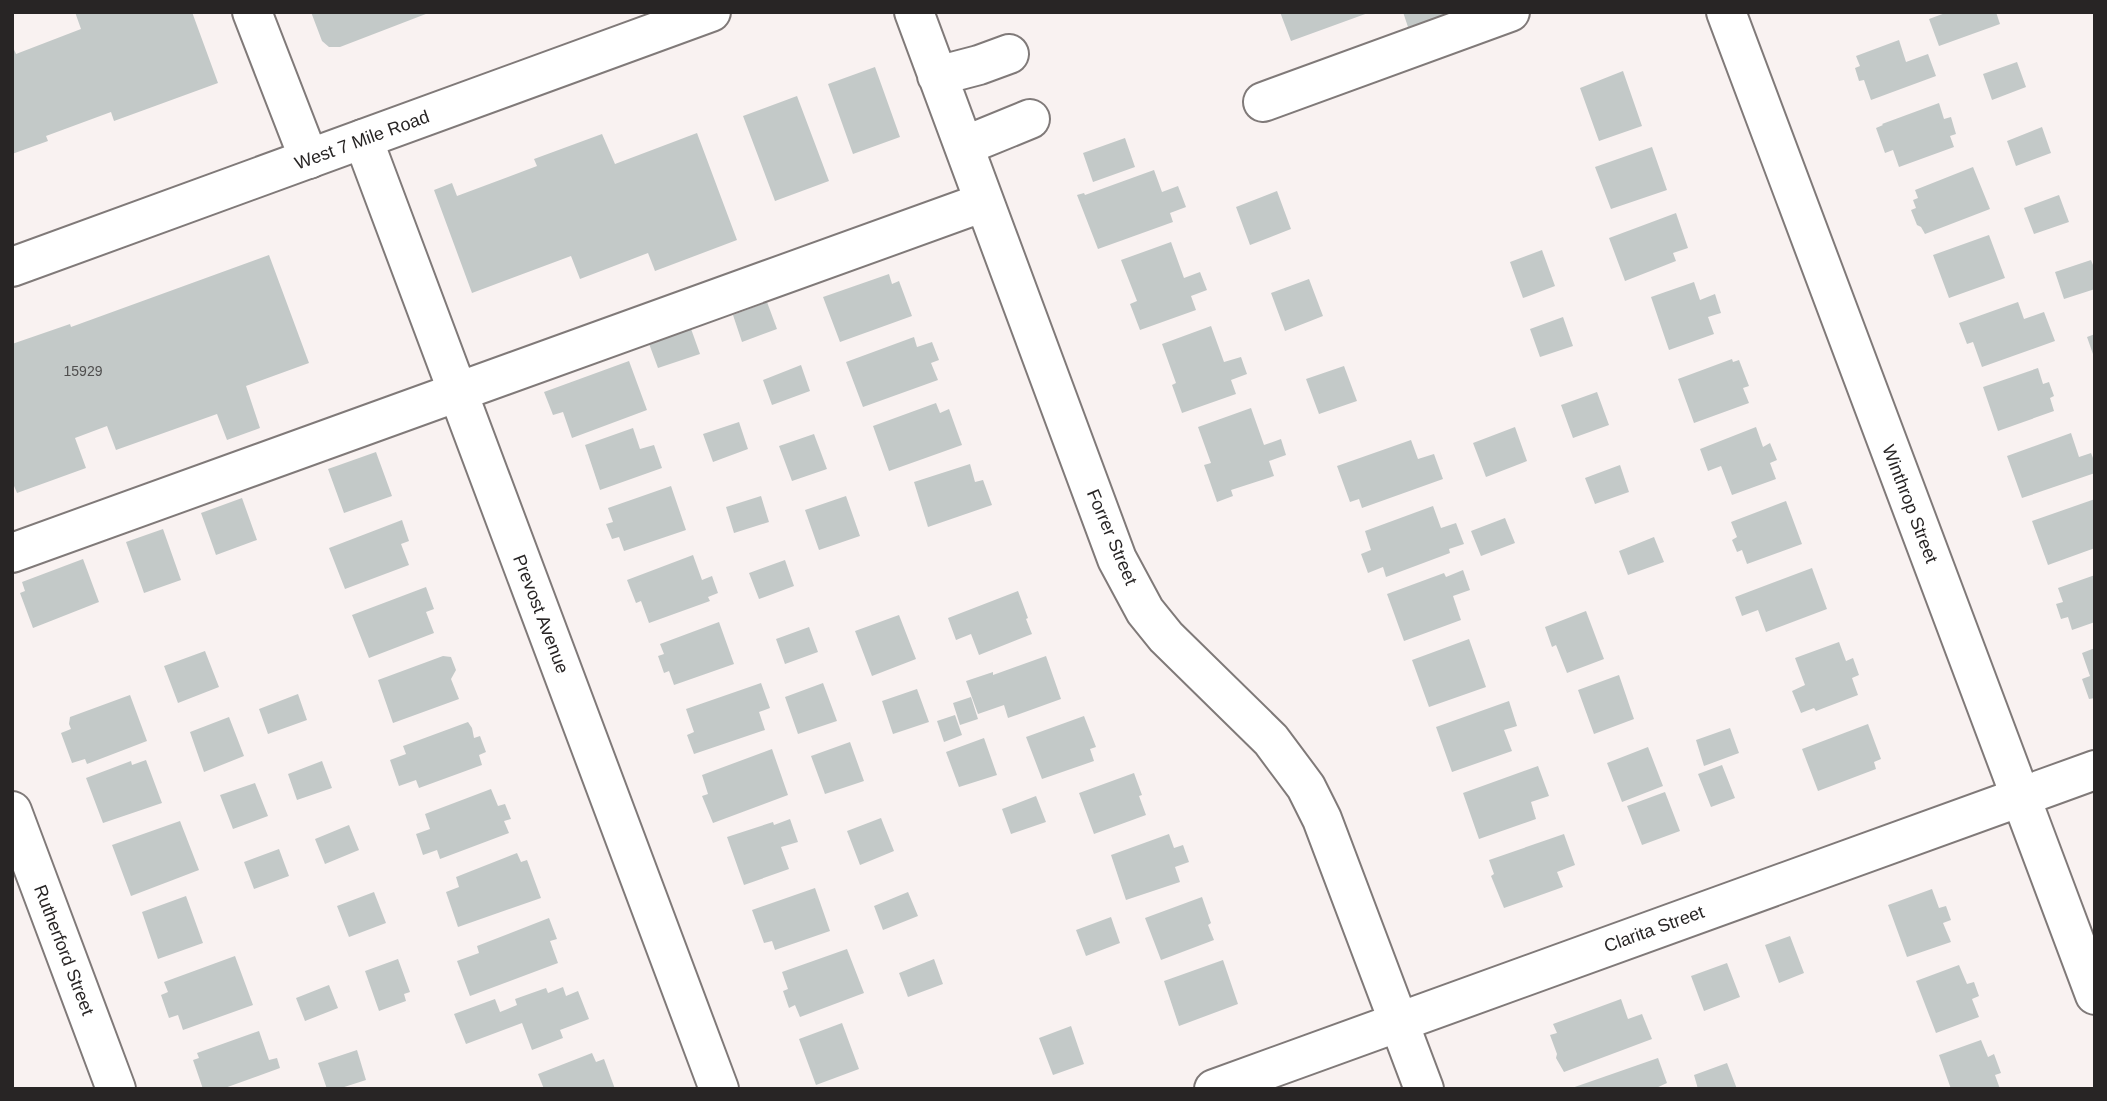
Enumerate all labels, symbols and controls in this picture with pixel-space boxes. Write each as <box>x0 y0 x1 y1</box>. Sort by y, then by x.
street label: West 7 Mile Road <box>292 106 432 174</box>
house number: 15929 <box>64 363 103 379</box>
street label: Winthrop Street <box>1878 442 1942 566</box>
street label: Forrer Street <box>1083 486 1141 588</box>
street label: Prevost Avenue <box>509 552 573 676</box>
street label: Rutherford Street <box>30 882 98 1018</box>
street label: Clarita Street <box>1601 902 1707 956</box>

